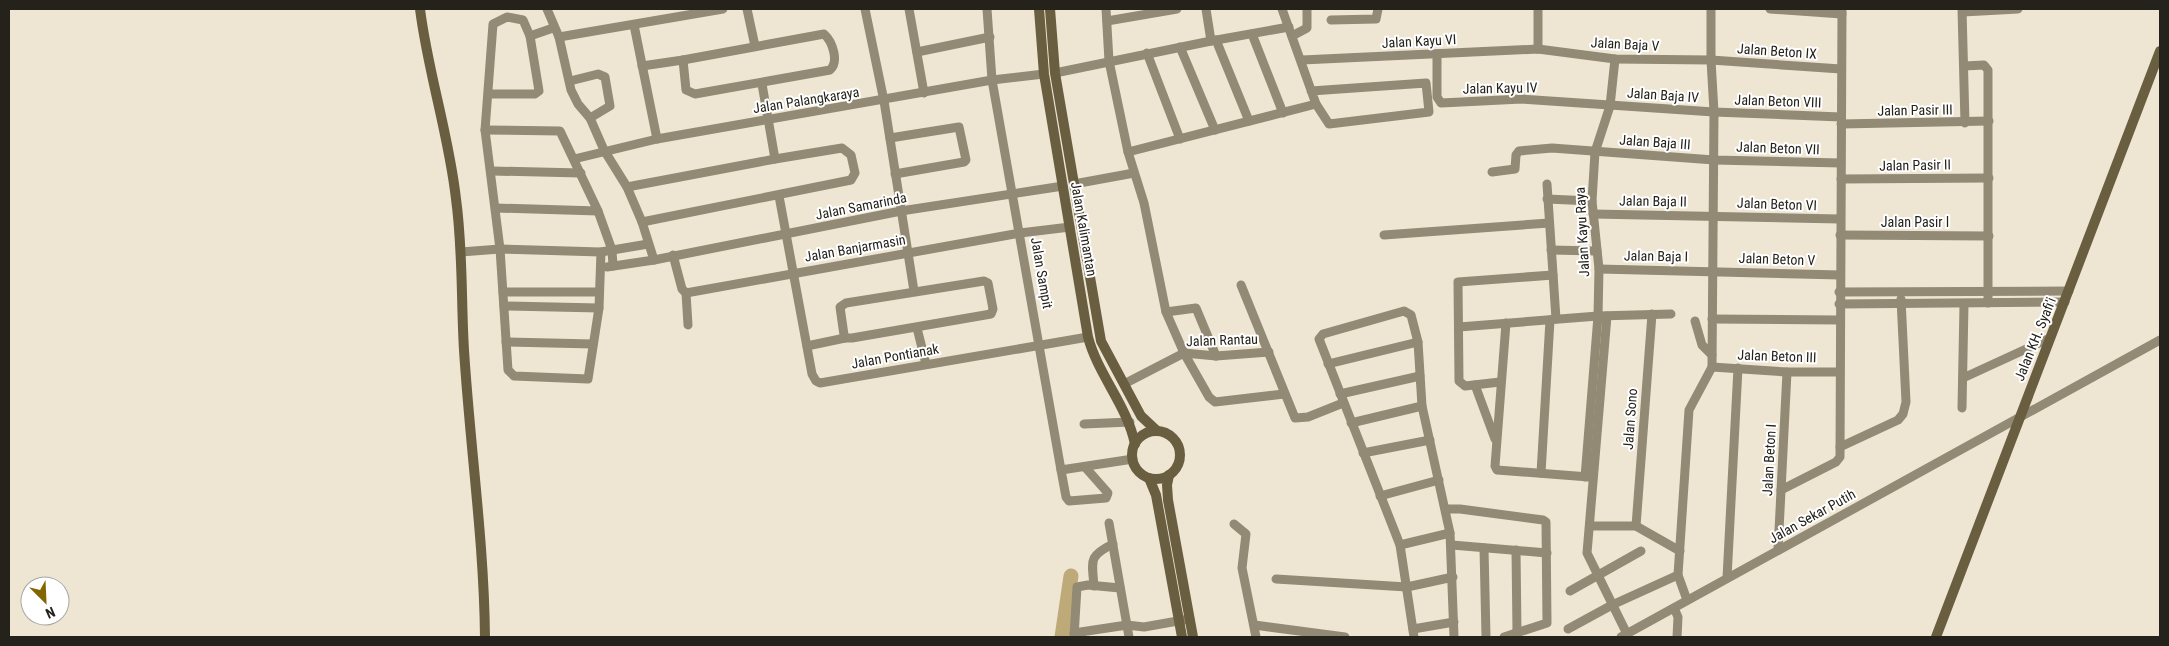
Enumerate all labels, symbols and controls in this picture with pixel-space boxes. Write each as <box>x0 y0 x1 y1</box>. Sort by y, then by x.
street label: Jalan Kayu VI <box>1381 31 1457 51</box>
street label: Jalan Baja V <box>1590 34 1660 54</box>
street label: Jalan Beton IX <box>1737 40 1818 62</box>
street label: Jalan Kayu IV <box>1462 79 1538 97</box>
street label: Jalan Palangkaraya <box>752 84 860 116</box>
street label: Jalan Baja IV <box>1626 85 1700 106</box>
street label: Jalan Beton VIII <box>1734 91 1822 111</box>
street label: Jalan Pasir III <box>1877 101 1953 119</box>
street label: Jalan Baja III <box>1619 132 1691 152</box>
street label: Jalan Beton VII <box>1736 139 1820 157</box>
street label: Jalan Pasir II <box>1879 156 1951 174</box>
street label: Jalan Kalimantan <box>1068 180 1100 278</box>
street label: Jalan Kayu Raya <box>1572 187 1592 277</box>
street label: Jalan Samarinda <box>814 189 908 223</box>
street label: Jalan Baja II <box>1619 192 1687 210</box>
street label: Jalan Beton VI <box>1737 195 1817 213</box>
street label: Jalan Pasir I <box>1881 214 1949 230</box>
street label: Jalan Banjarmasin <box>803 231 907 265</box>
street label: Jalan Sampit <box>1028 236 1056 310</box>
street label: Jalan Baja I <box>1624 247 1688 265</box>
street label: Jalan Beton V <box>1739 250 1816 268</box>
street label: Jalan KH. Syafi'i <box>2011 295 2059 383</box>
street label: Jalan Rantau <box>1186 331 1258 349</box>
street label: Jalan Pontianak <box>850 340 941 372</box>
street label: Jalan Beton III <box>1737 347 1817 365</box>
street label: Jalan Sono <box>1620 388 1640 450</box>
street label: Jalan Beton I <box>1759 424 1779 496</box>
street label: Jalan Sekar Putih <box>1766 486 1858 546</box>
north arrow <box>20 576 70 626</box>
text: N <box>43 604 57 622</box>

